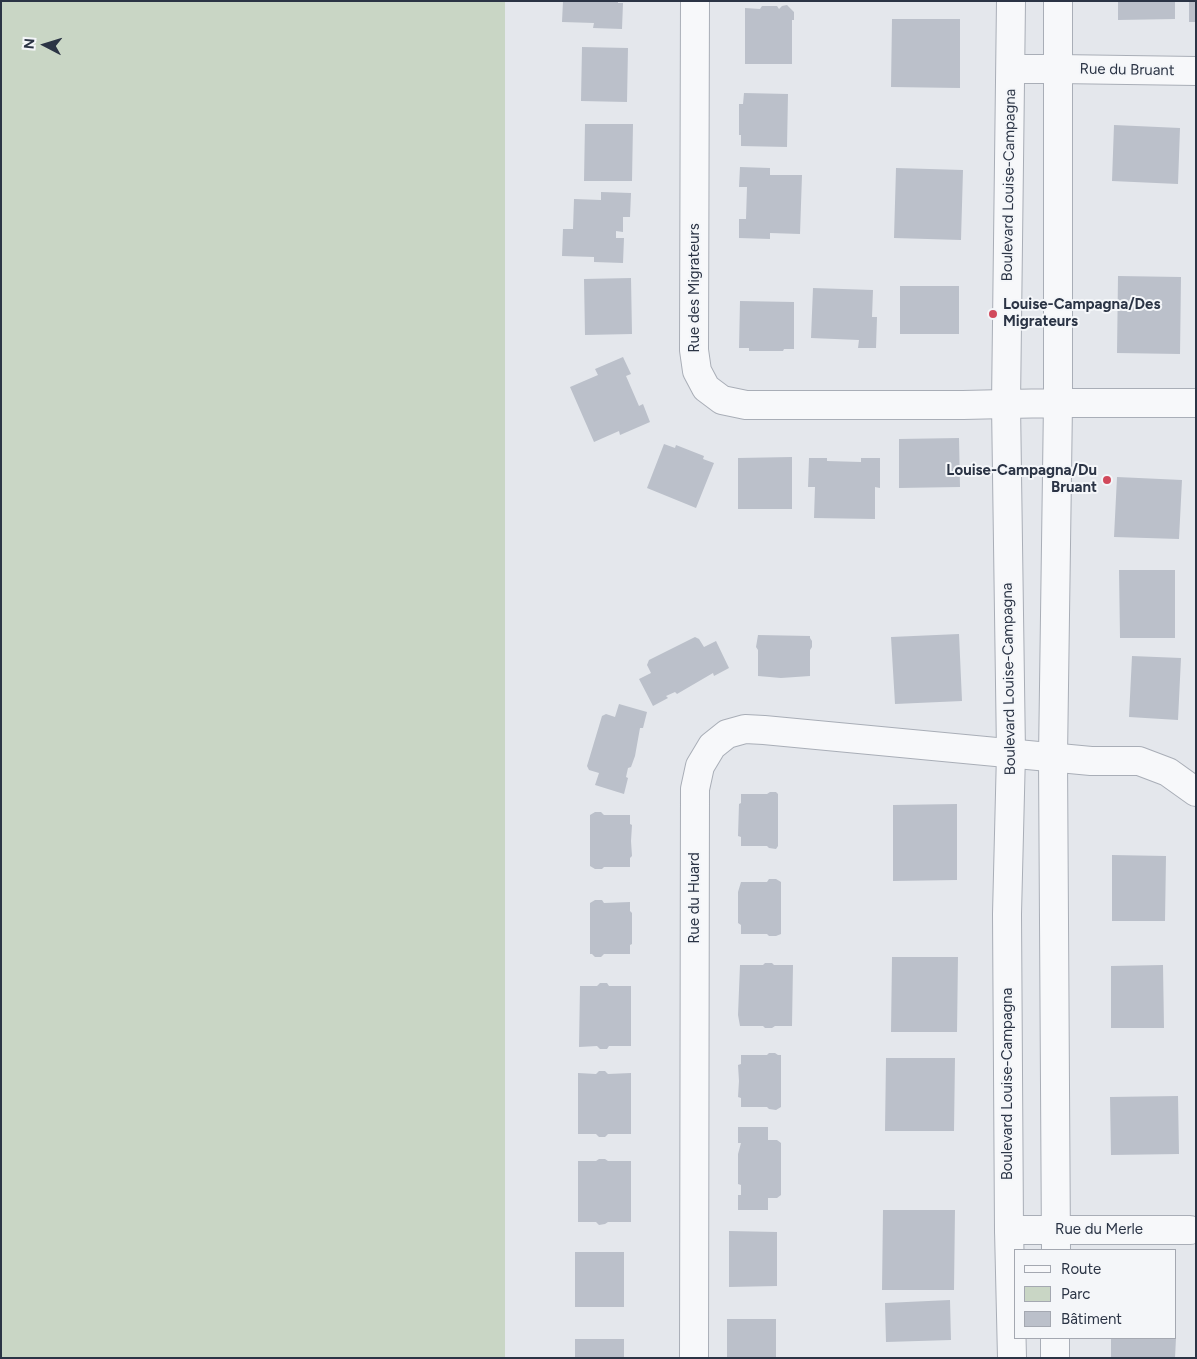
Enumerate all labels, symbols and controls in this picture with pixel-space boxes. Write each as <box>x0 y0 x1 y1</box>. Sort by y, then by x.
north arrow <box>20 20 70 70</box>
text: N <box>21 38 38 50</box>
street label: Rue du Bruant <box>1079 60 1175 80</box>
street label: Boulevard Louise-Campagna <box>998 88 1020 282</box>
street label: Rue des Migrateurs <box>686 223 704 353</box>
place label: Louise-Campagna/Des Migrateurs <box>1003 296 1160 331</box>
marker: Louise-Campagna/Des Migrateurs <box>987 308 999 320</box>
place label: Louise-Campagna/Du Bruant <box>946 462 1097 497</box>
marker: Louise-Campagna/Du Bruant <box>1101 474 1113 486</box>
street label: Boulevard Louise-Campagna <box>998 582 1020 776</box>
street label: Rue du Huard <box>686 852 704 944</box>
street label: Boulevard Louise-Campagna <box>999 988 1017 1180</box>
street label: Rue du Merle <box>1055 1221 1143 1239</box>
legend <box>1014 1249 1177 1339</box>
text: Route <box>1061 1260 1101 1278</box>
text: Parc <box>1061 1285 1090 1303</box>
text: Bâtiment <box>1061 1310 1122 1328</box>

